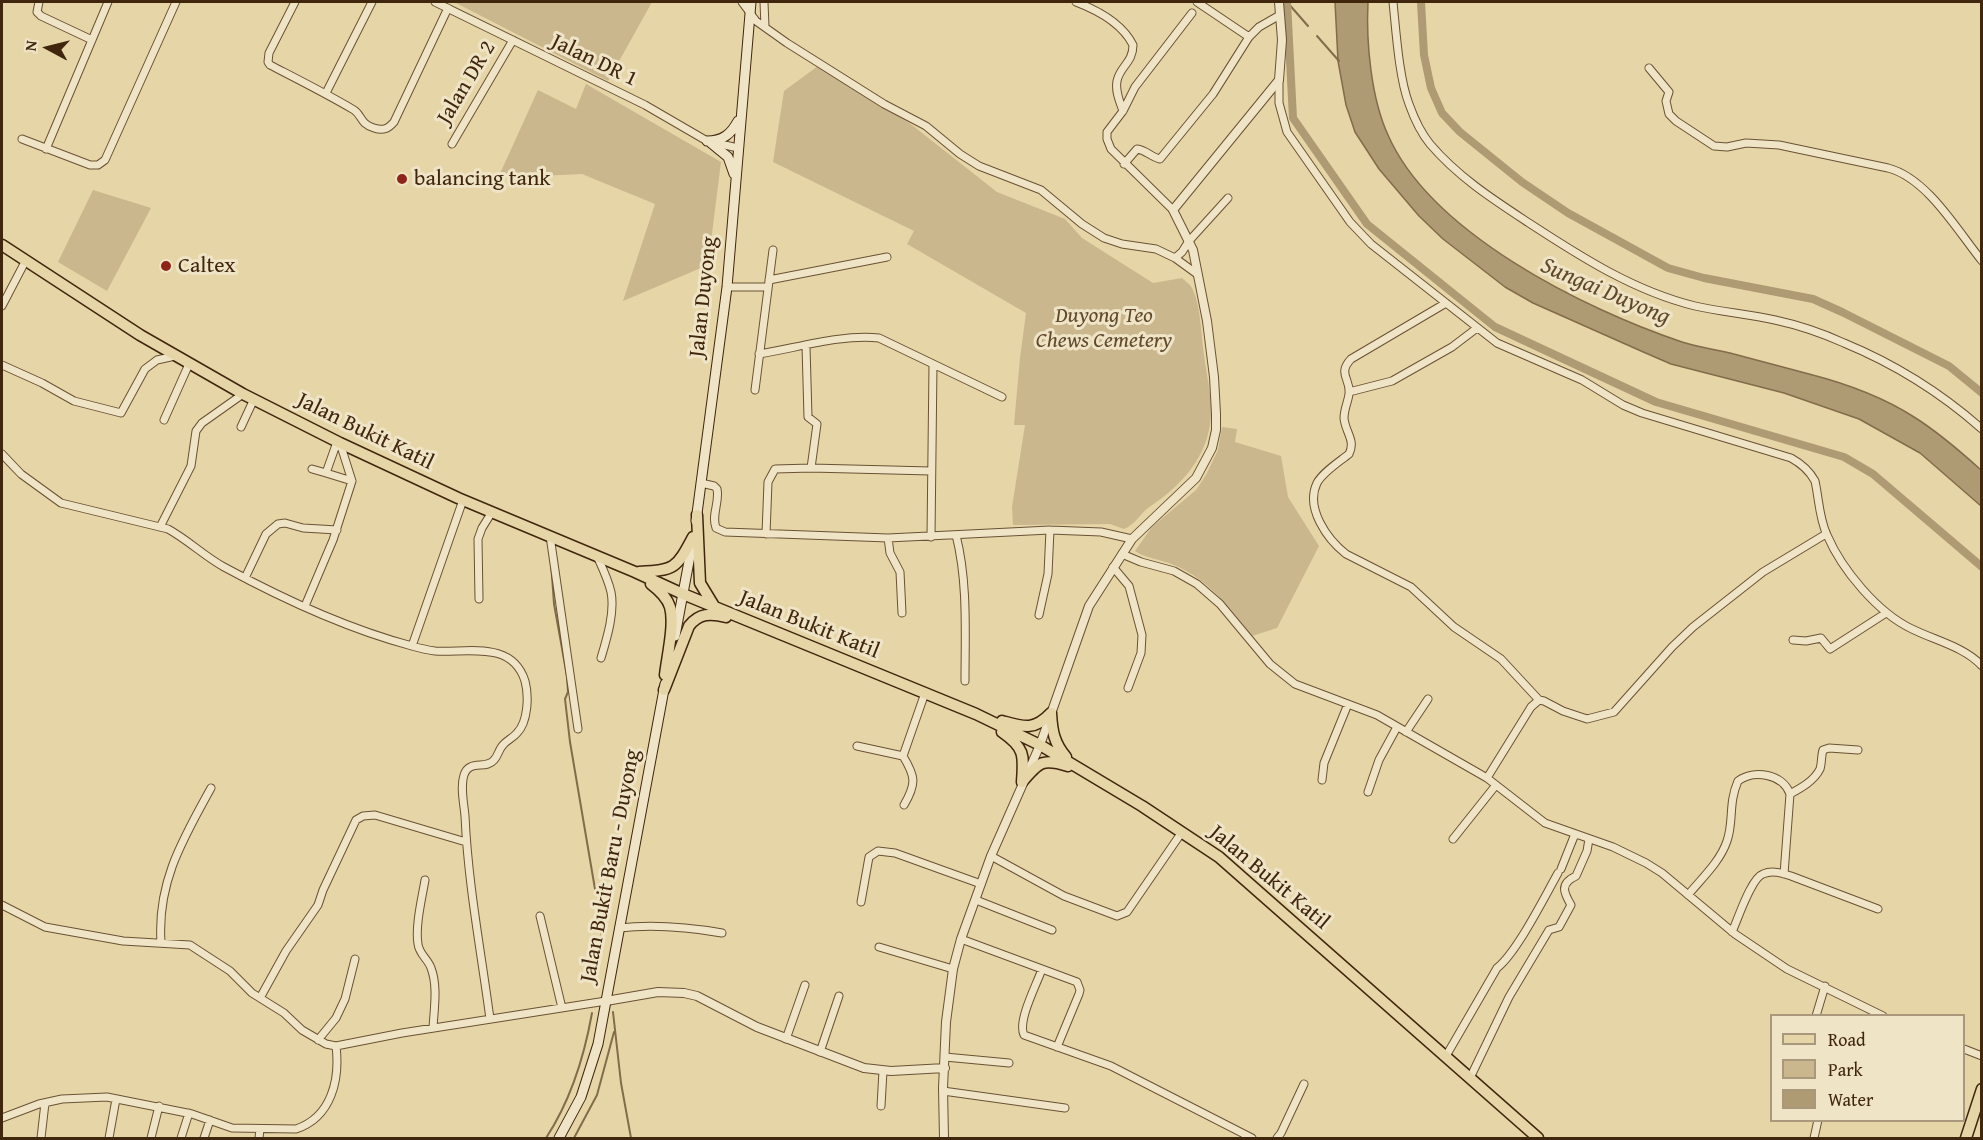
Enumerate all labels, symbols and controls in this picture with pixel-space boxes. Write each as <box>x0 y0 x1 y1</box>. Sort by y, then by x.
north arrow <box>18 18 78 78</box>
street label: Jalan DR 1 <box>547 29 641 93</box>
street label: Jalan DR 2 <box>432 37 502 129</box>
text: N <box>18 39 43 53</box>
place label: balancing tank <box>414 166 550 192</box>
marker: balancing tank <box>395 172 409 186</box>
street label: Jalan Duyong <box>685 235 723 359</box>
water label: Sungai Duyong <box>1536 252 1674 332</box>
place label: Caltex <box>178 253 235 279</box>
marker: Caltex <box>159 259 173 273</box>
park label: Duyong Teo Chews Cemetery <box>1036 303 1172 354</box>
street label: Jalan Bukit Katil <box>292 387 438 477</box>
street label: Jalan Bukit Katil <box>735 585 883 665</box>
street label: Jalan Bukit Baru - Duyong <box>575 747 647 985</box>
street label: Jalan Bukit Katil <box>1203 820 1335 936</box>
legend <box>1770 1014 1965 1122</box>
text: Road <box>1828 1026 1866 1053</box>
text: Park <box>1828 1056 1863 1083</box>
text: Water <box>1828 1086 1873 1113</box>

